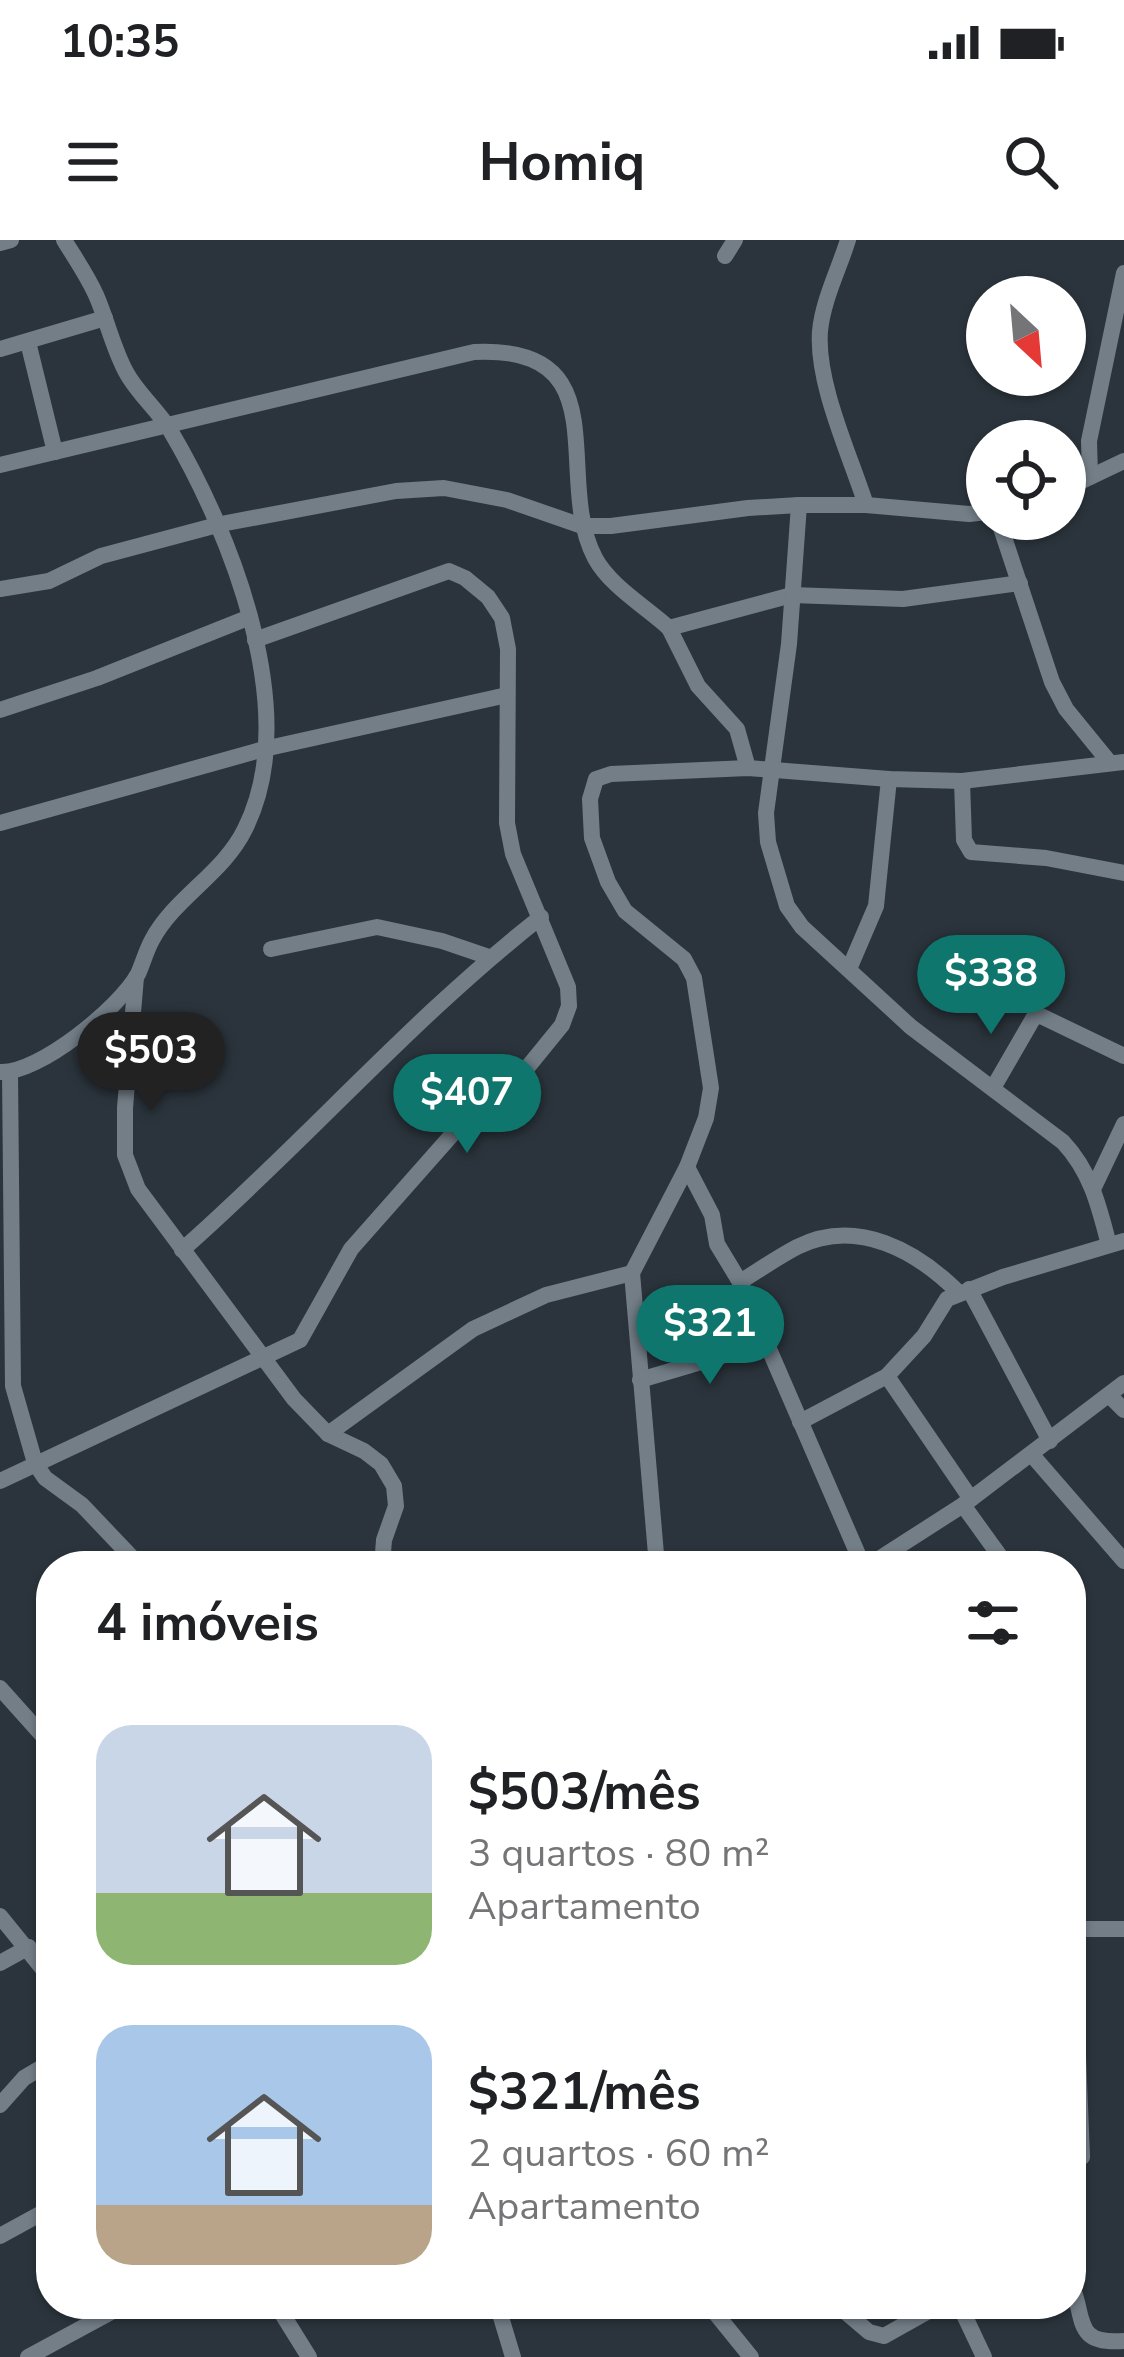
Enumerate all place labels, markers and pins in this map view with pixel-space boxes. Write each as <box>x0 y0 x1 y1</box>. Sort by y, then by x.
pin: $338 <box>920 935 1062 1037</box>
pin: $503 <box>80 1012 222 1114</box>
pin: $407 <box>396 1054 538 1156</box>
pin: $321 <box>639 1285 781 1387</box>

